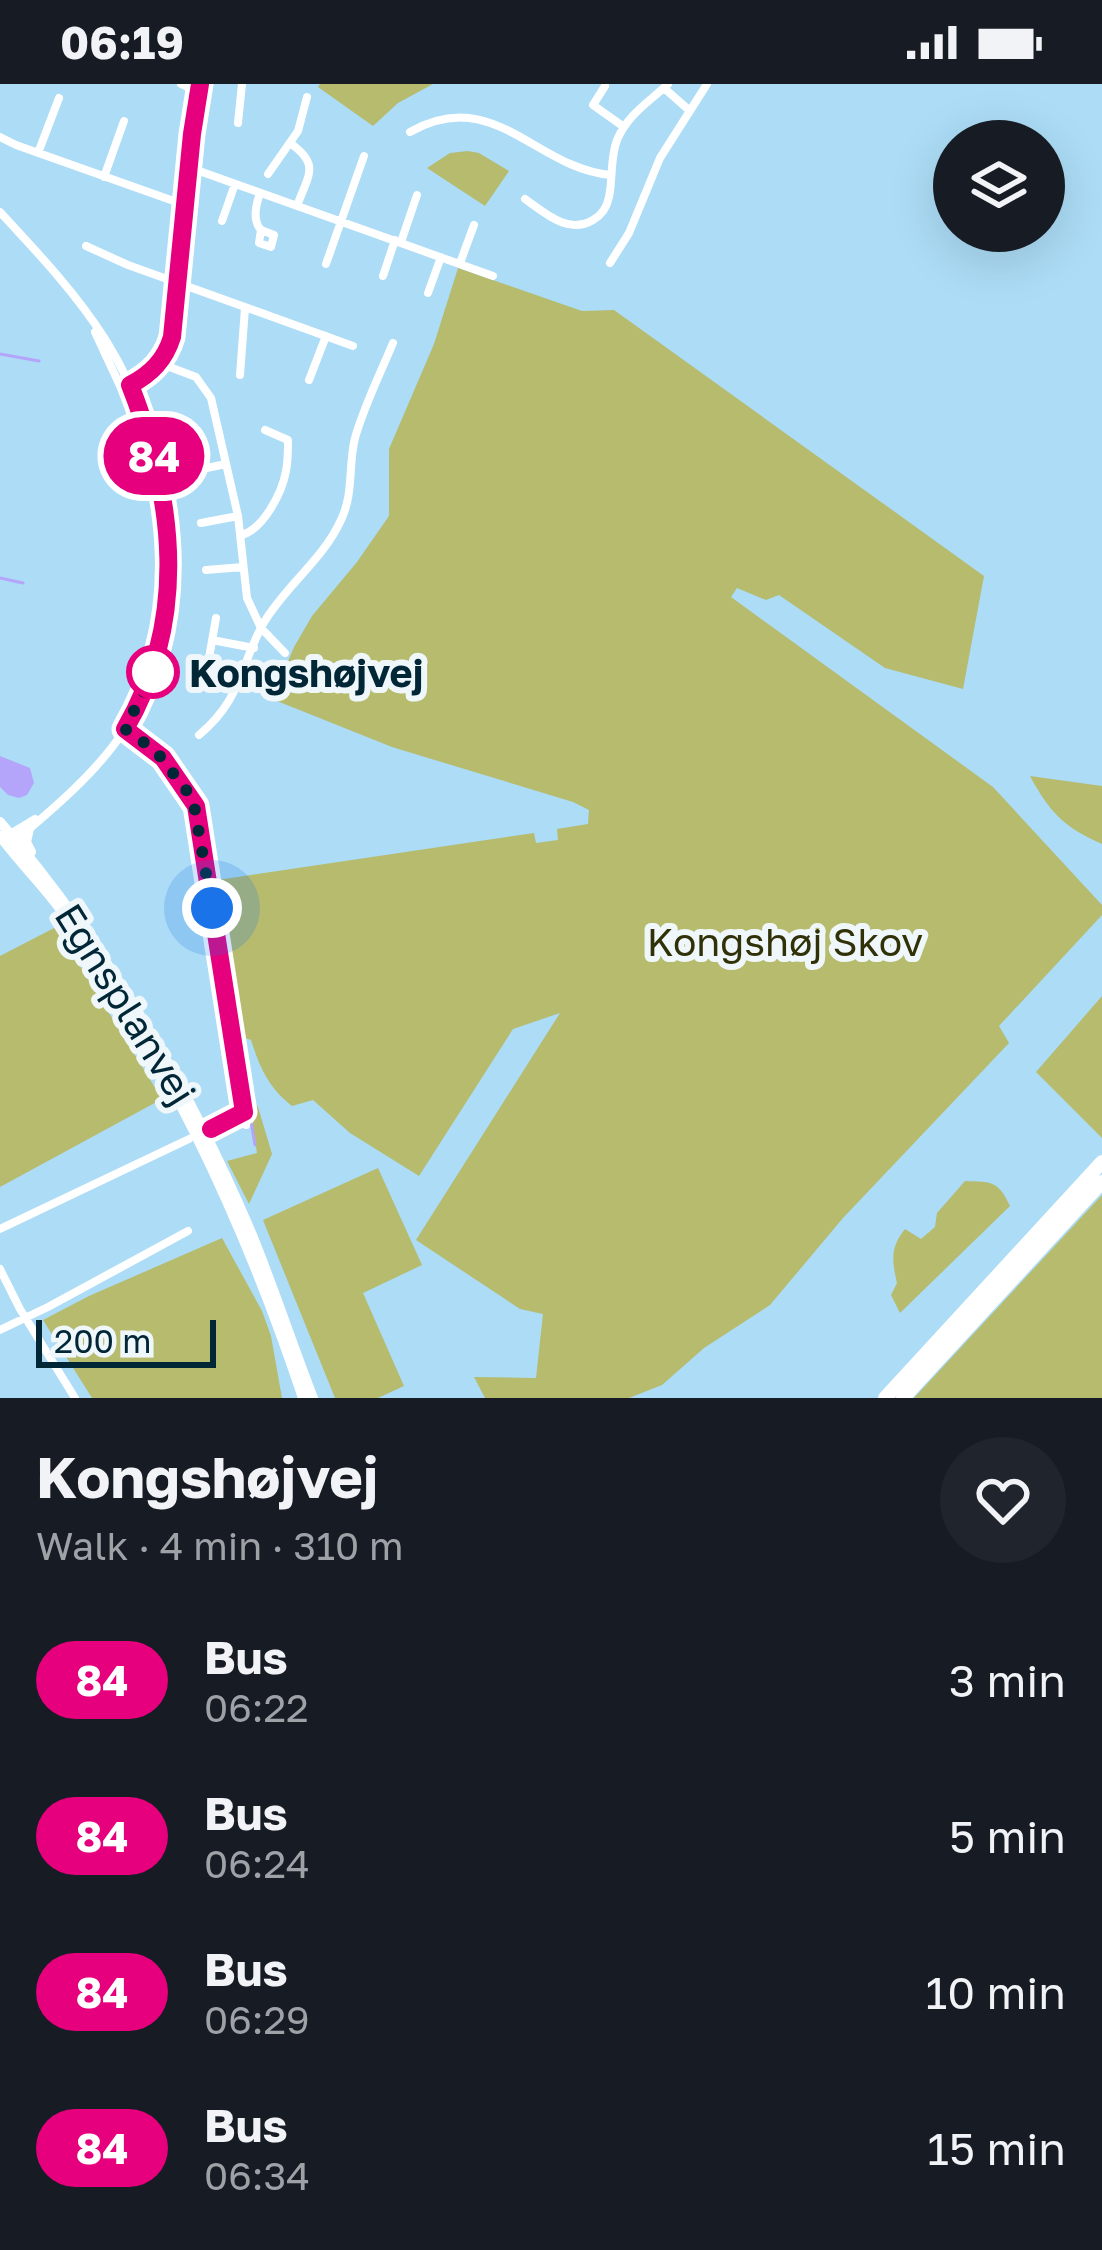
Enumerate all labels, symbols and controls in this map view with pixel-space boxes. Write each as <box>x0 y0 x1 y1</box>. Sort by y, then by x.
text: 06:19 <box>60 15 184 69</box>
map controls <box>933 120 1065 252</box>
button: layers <box>933 120 1065 252</box>
line badge: 84 <box>100 417 208 495</box>
text: 84 <box>127 431 181 481</box>
marker: Kongshøjvej <box>128 647 178 697</box>
place label: Kongshøjvej <box>189 649 423 696</box>
your location <box>182 878 242 938</box>
street label: Egnsplanvej <box>46 895 206 1113</box>
park label: Kongshøj Skov <box>647 918 923 965</box>
scale bar <box>36 1314 216 1367</box>
text: 200 m <box>54 1321 152 1360</box>
button: heart <box>940 1437 1066 1563</box>
text: Kongshøjvej <box>36 1442 378 1511</box>
text: Walk · 4 min · 310 m <box>36 1522 404 1569</box>
text: Bus <box>204 1630 288 1684</box>
text: 3 min <box>949 1653 1066 1707</box>
text: 84 <box>75 1655 129 1705</box>
text: 06:22 <box>204 1684 309 1731</box>
text: Bus <box>204 1786 288 1840</box>
text: 5 min <box>949 1809 1066 1863</box>
text: 84 <box>75 1811 129 1861</box>
text: 06:24 <box>204 1840 310 1887</box>
text: Bus <box>204 1942 288 1996</box>
text: 10 min <box>925 1965 1066 2019</box>
text: 84 <box>75 1967 129 2017</box>
text: 06:29 <box>204 1996 310 2043</box>
text: Bus <box>204 2098 288 2152</box>
text: 15 min <box>927 2121 1066 2175</box>
text: 84 <box>75 2123 129 2173</box>
text: 06:34 <box>204 2152 310 2199</box>

